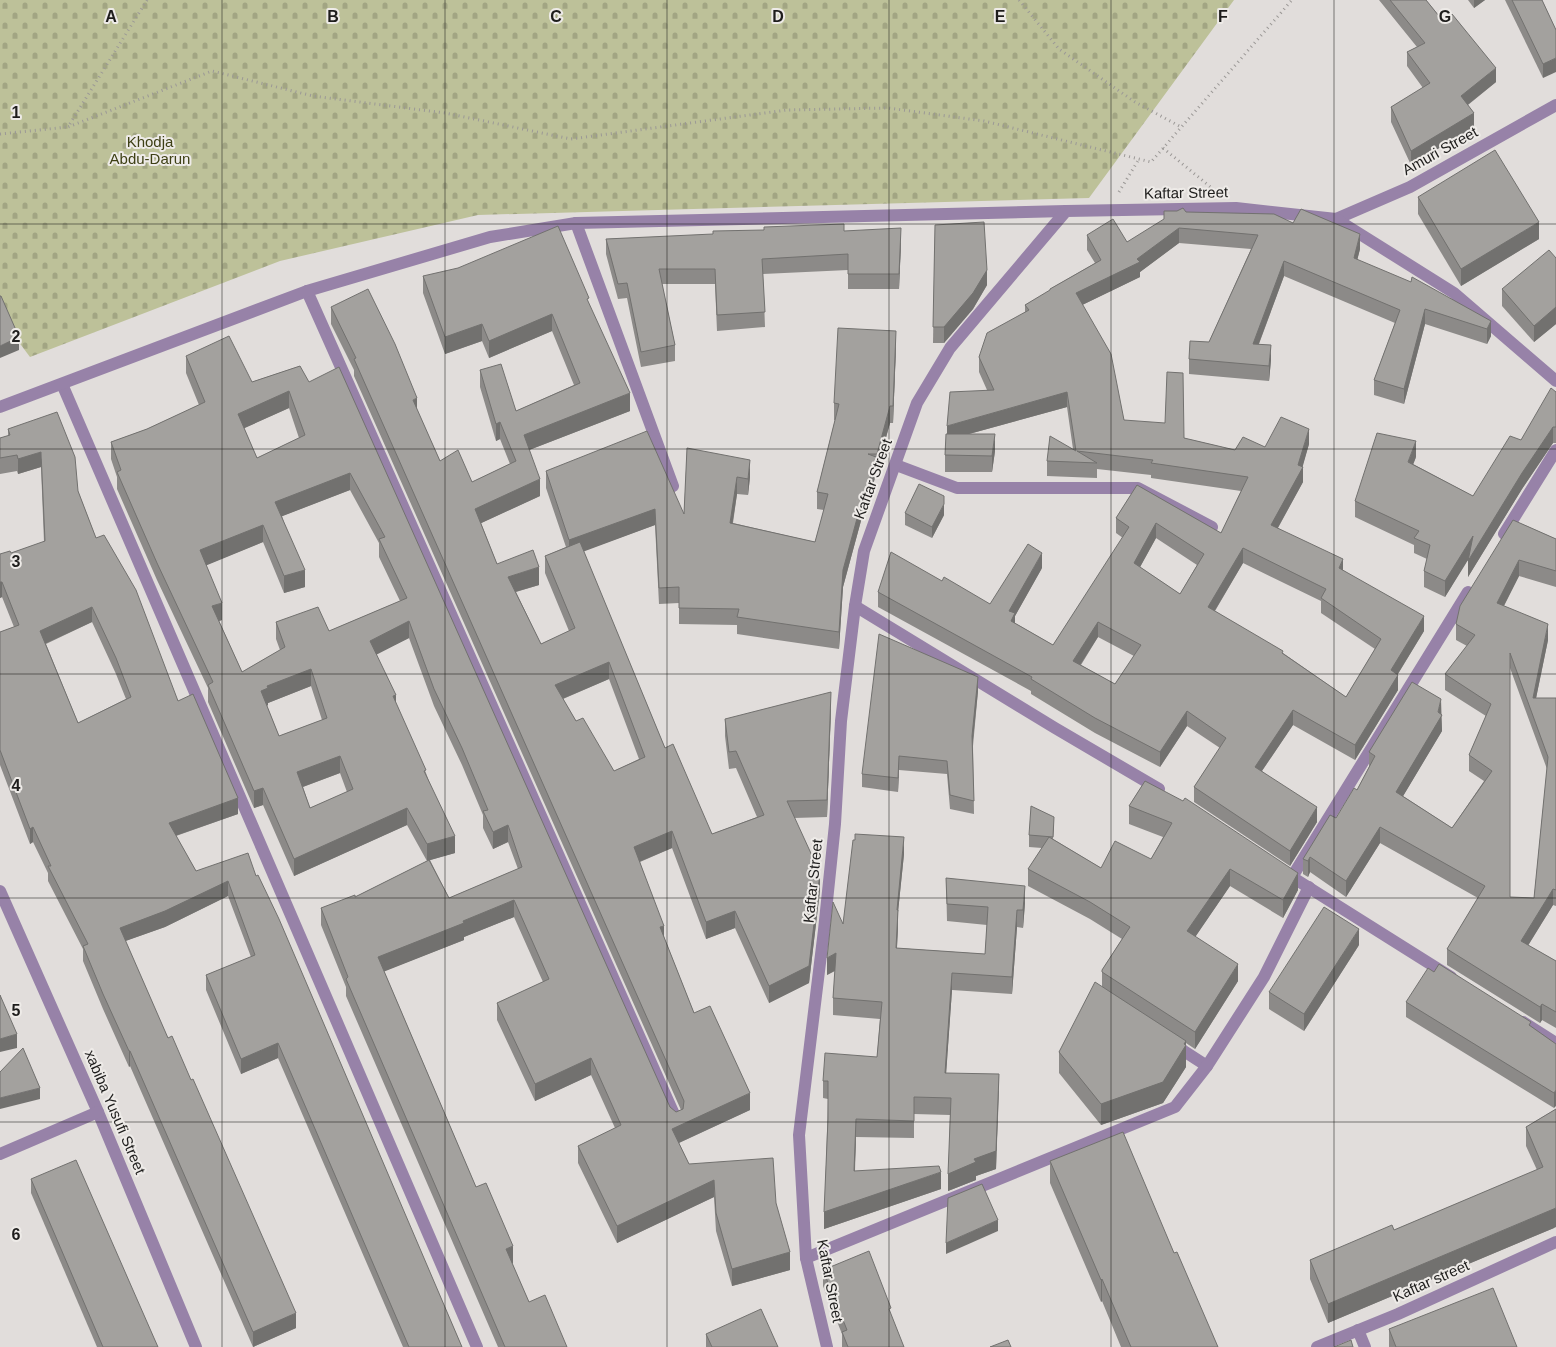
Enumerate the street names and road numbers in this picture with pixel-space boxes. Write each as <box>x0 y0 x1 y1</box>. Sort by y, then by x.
street label: Amuri Street <box>1399 123 1481 178</box>
street label: Kaftar Street <box>1144 183 1229 202</box>
street label: Kaftar Street <box>850 436 895 521</box>
street label: Kaftar Street <box>800 837 825 924</box>
street label: xabiba Yusufi Street <box>82 1047 150 1177</box>
street label: Kaftar Street <box>814 1238 847 1325</box>
street label: Kaftar street <box>1390 1256 1472 1305</box>

